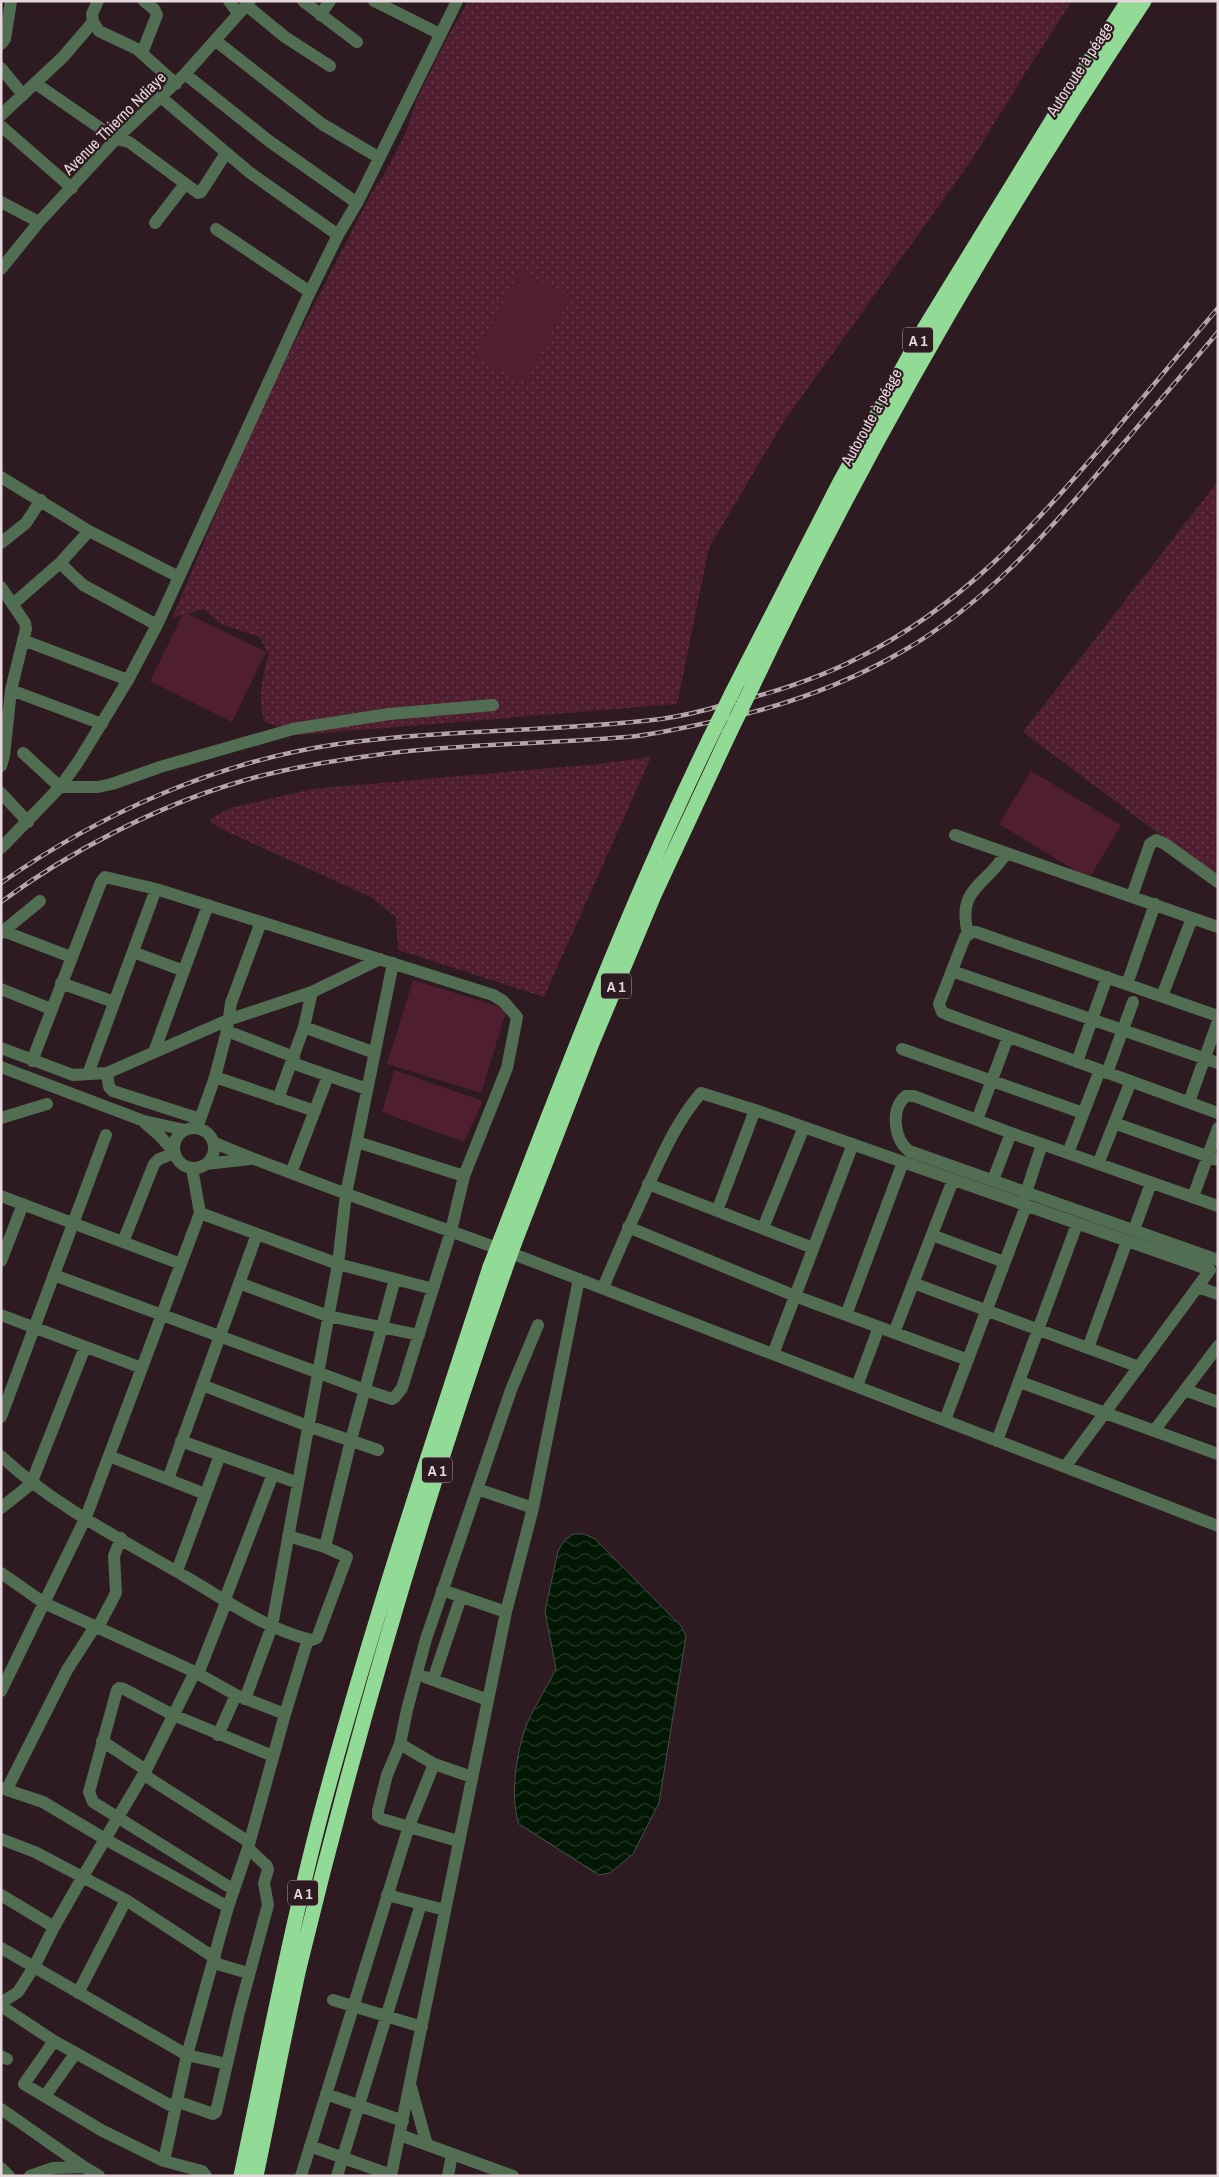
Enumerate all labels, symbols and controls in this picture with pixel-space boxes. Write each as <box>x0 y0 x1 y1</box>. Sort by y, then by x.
street label: Autoroute à péage <box>1040 18 1118 121</box>
street label: Avenue Thierno Ndiaye <box>57 66 171 180</box>
road number: A 1 <box>903 328 933 352</box>
street label: Autoroute à péage <box>835 364 907 470</box>
road number: A 1 <box>601 974 631 998</box>
road number: A 1 <box>422 1458 452 1482</box>
road number: A 1 <box>288 1880 318 1906</box>

